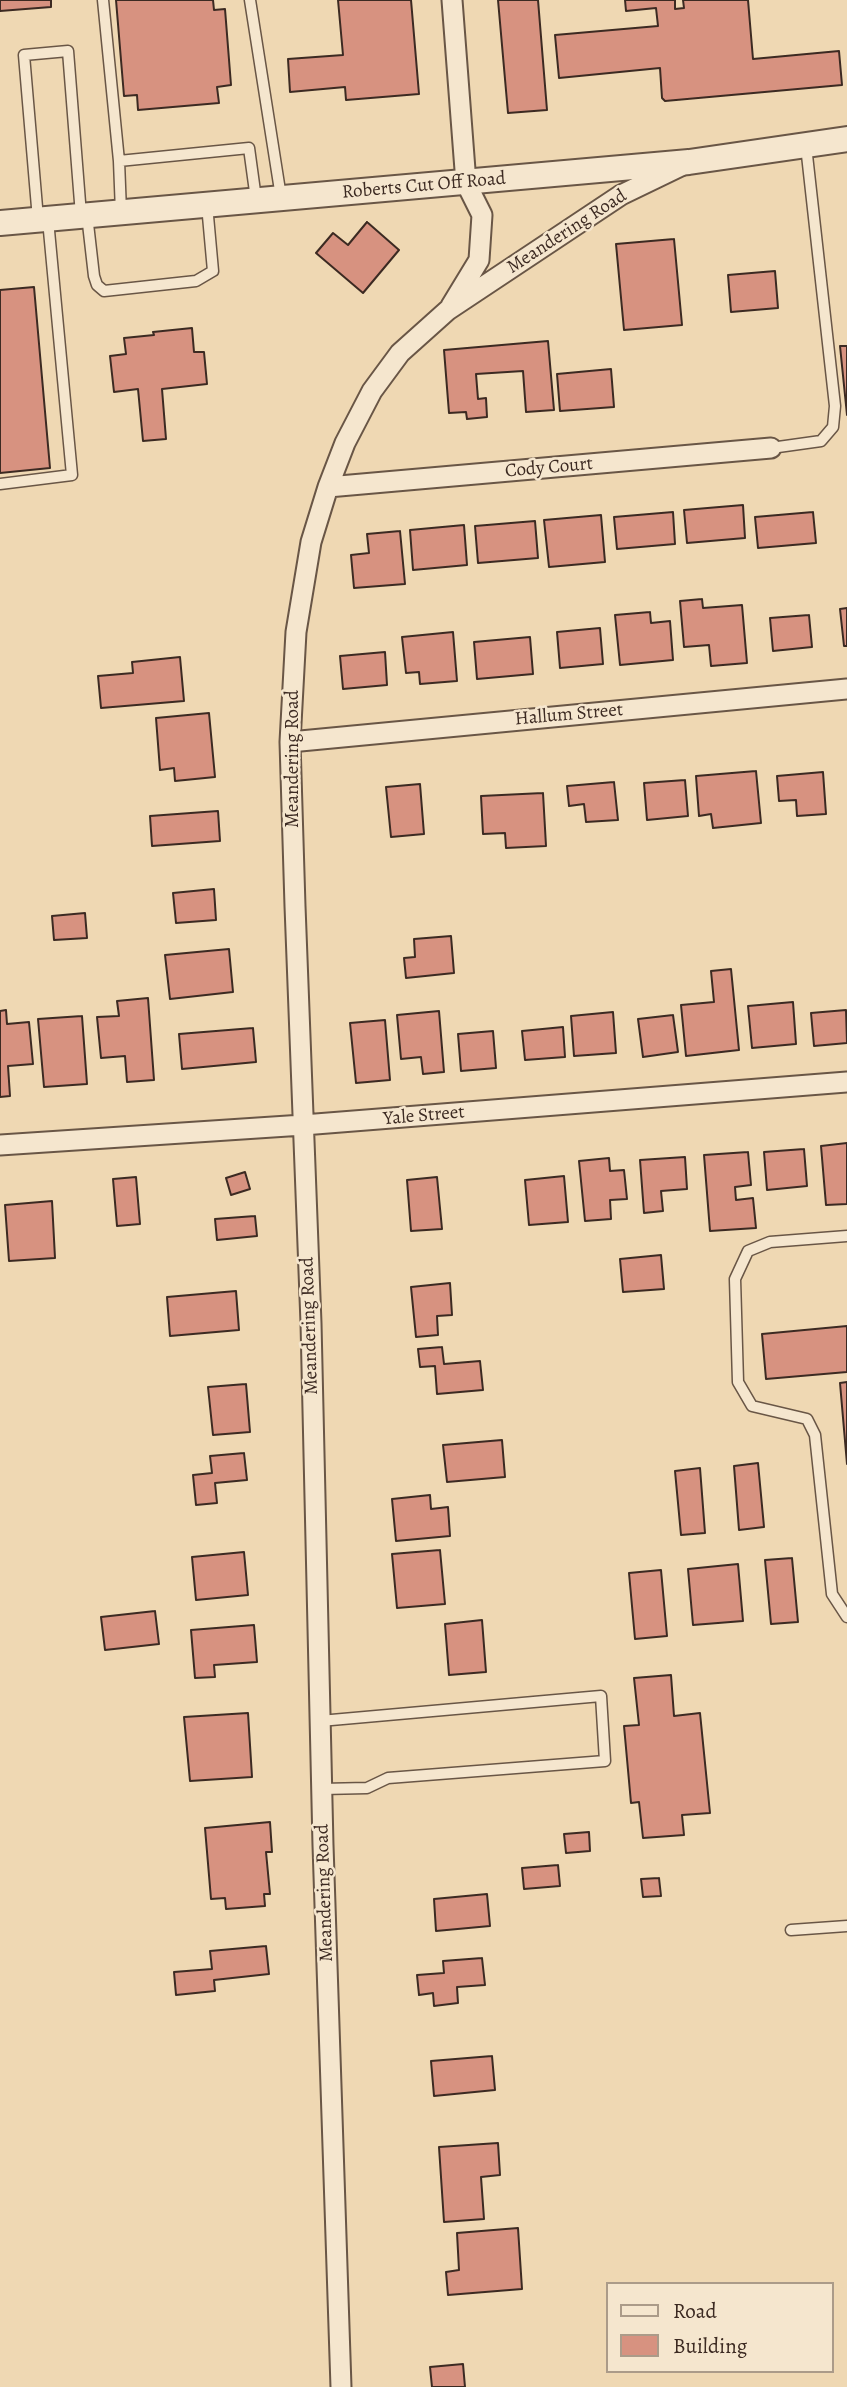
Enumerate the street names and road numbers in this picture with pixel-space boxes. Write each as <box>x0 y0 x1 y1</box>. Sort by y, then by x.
street label: Roberts Cut Off Road <box>341 167 507 205</box>
street label: Meandering Road <box>503 185 631 279</box>
street label: Cody Court <box>504 453 594 483</box>
street label: Meandering Road <box>282 690 304 828</box>
street label: Hallum Street <box>514 699 624 731</box>
street label: Yale Street <box>382 1101 466 1131</box>
street label: Meandering Road <box>296 1257 324 1395</box>
street label: Meandering Road <box>311 1824 339 1962</box>

